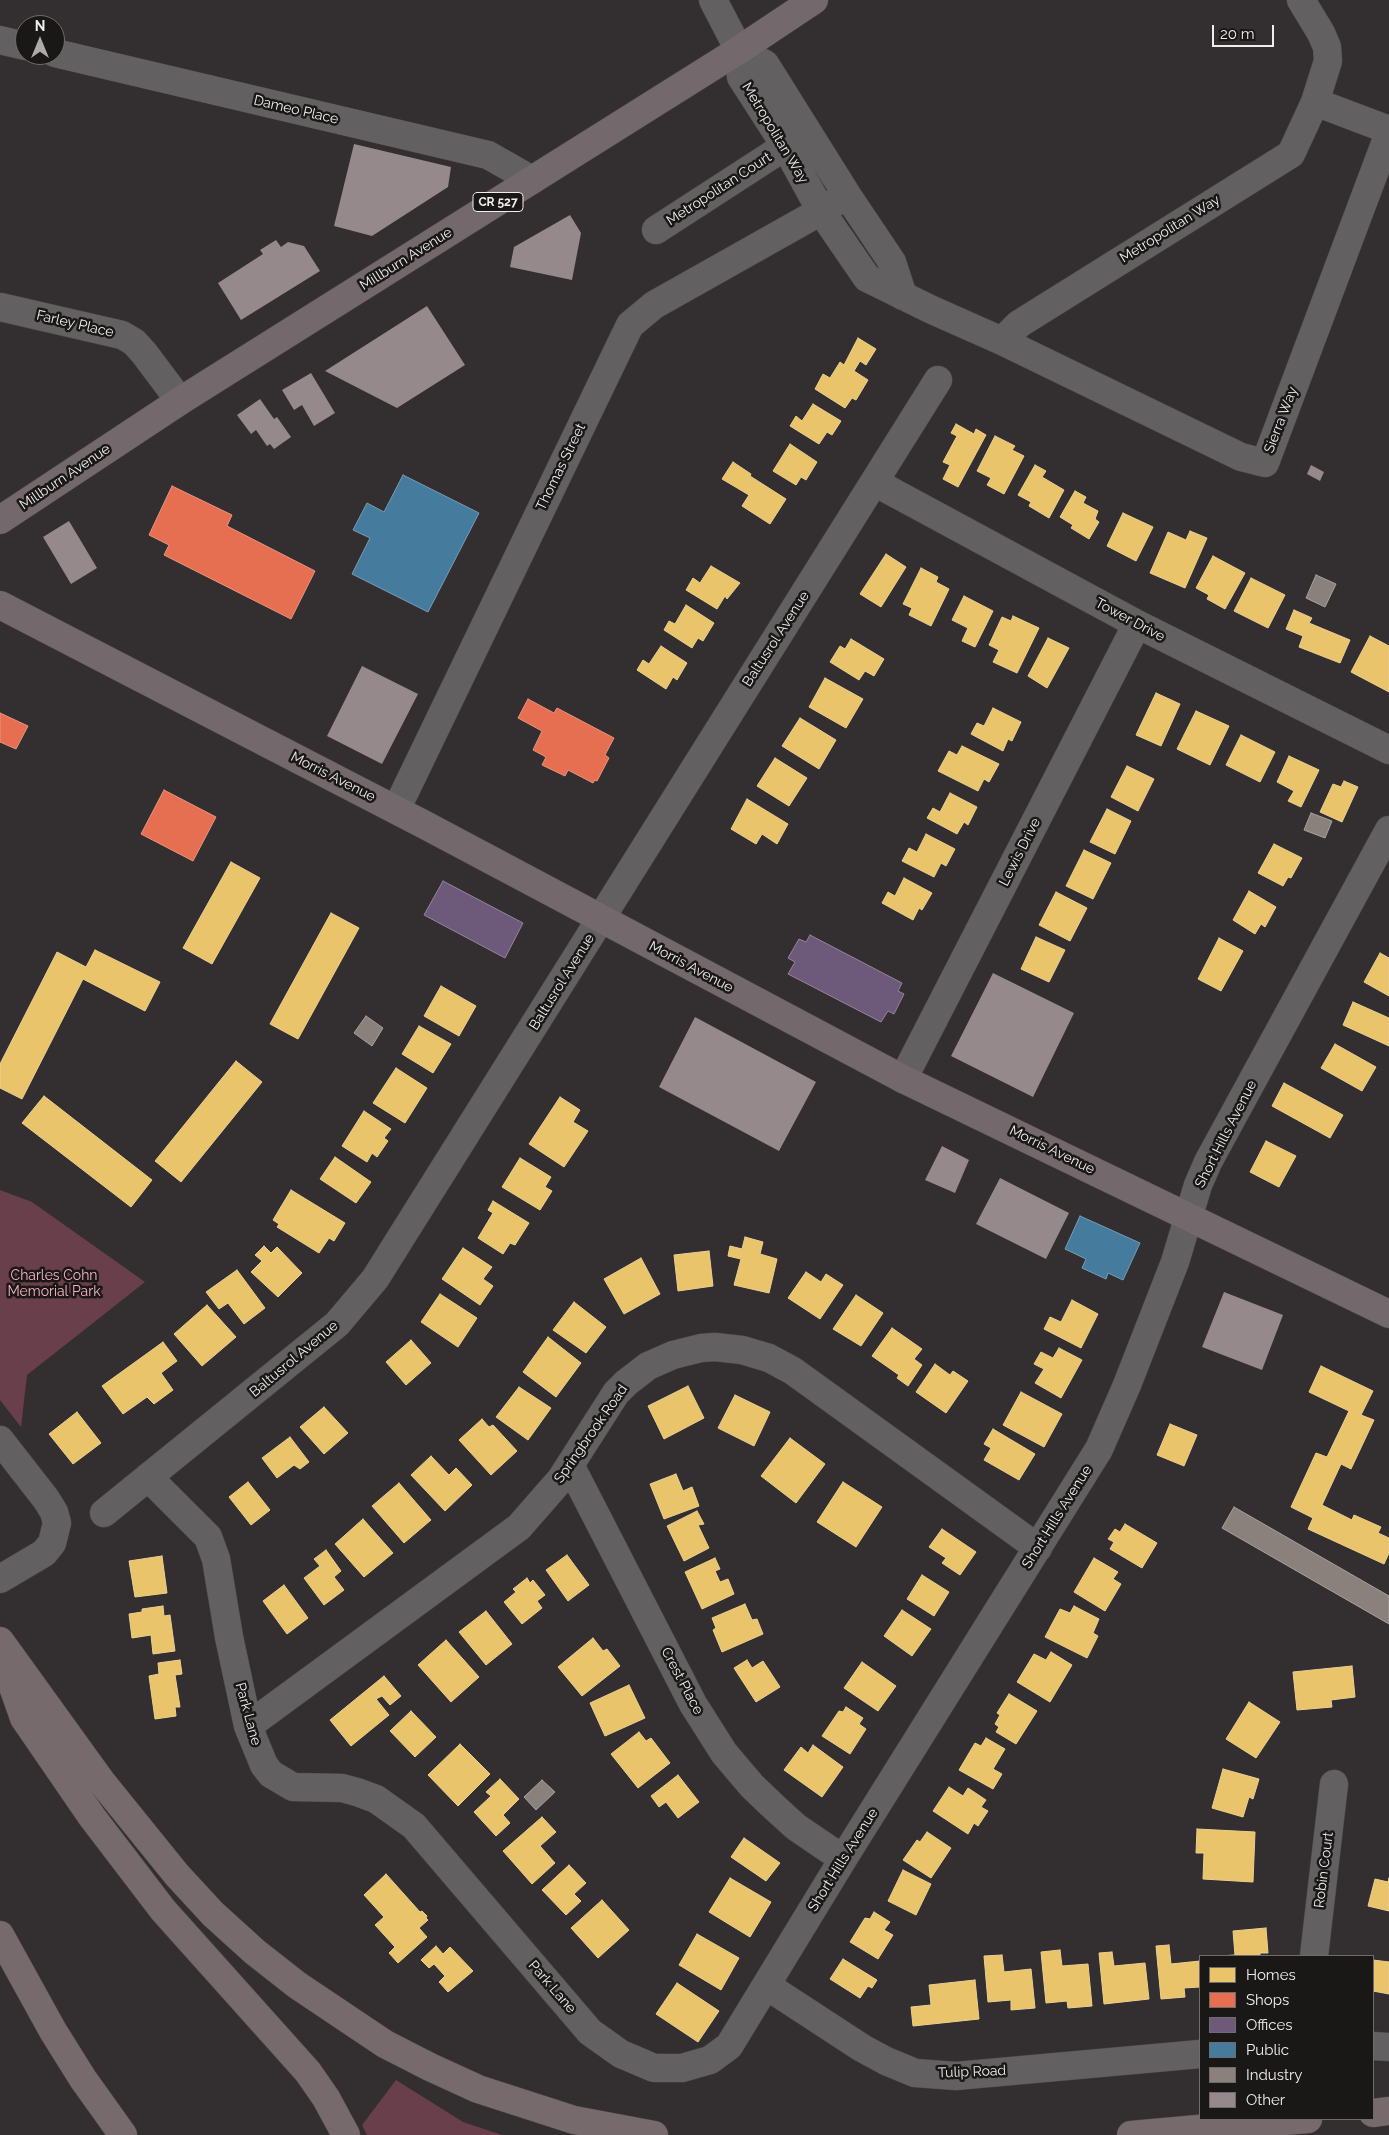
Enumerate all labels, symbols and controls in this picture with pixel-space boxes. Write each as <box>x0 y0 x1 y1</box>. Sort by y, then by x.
north arrow <box>15 15 65 65</box>
scale bar <box>1214 15 1276 47</box>
text: N <box>35 18 45 34</box>
text: 20 m <box>1220 25 1255 43</box>
street label: Metropolitan Way <box>738 79 812 187</box>
street label: Dameo Place <box>252 92 340 128</box>
street label: Metropolitan Court <box>663 149 775 229</box>
street label: Metropolitan Way <box>1117 191 1223 267</box>
road number: CR 527 <box>473 192 523 212</box>
street label: Millburn Avenue <box>357 224 455 294</box>
street label: Farley Place <box>35 307 115 341</box>
street label: Sierra Way <box>1261 384 1301 456</box>
street label: Thomas Street <box>533 421 589 513</box>
street label: Millburn Avenue <box>16 440 114 514</box>
street label: Baltusrol Avenue <box>739 588 813 690</box>
street label: Tower Drive <box>1092 595 1168 645</box>
street label: Morris Avenue <box>288 748 378 806</box>
street label: Lewis Drive <box>996 815 1044 889</box>
street label: Baltusrol Avenue <box>526 931 598 1033</box>
street label: Morris Avenue <box>646 938 736 996</box>
street label: Short Hills Avenue <box>1192 1077 1260 1191</box>
street label: Morris Avenue <box>1007 1122 1097 1178</box>
park label: Charles Cohn Memorial Park <box>7 1268 101 1300</box>
street label: Baltusrol Avenue <box>246 1317 342 1401</box>
street label: Springbrook Road <box>551 1381 631 1487</box>
street label: Short Hills Avenue <box>1018 1462 1096 1572</box>
street label: Crest Place <box>657 1645 707 1717</box>
street label: Park Lane <box>232 1681 264 1747</box>
street label: Short Hills Avenue <box>804 1805 882 1915</box>
street label: Robin Court <box>1311 1831 1337 1909</box>
legend <box>1199 1955 1374 2120</box>
street label: Park Lane <box>525 1957 579 2017</box>
text: Homes <box>1246 1966 1296 1984</box>
text: Shops <box>1246 1991 1289 2009</box>
text: Offices <box>1246 2016 1293 2034</box>
text: Public <box>1246 2041 1289 2059</box>
street label: Tulip Road <box>938 2062 1006 2082</box>
text: Industry <box>1246 2066 1302 2084</box>
text: Other <box>1246 2091 1285 2109</box>

